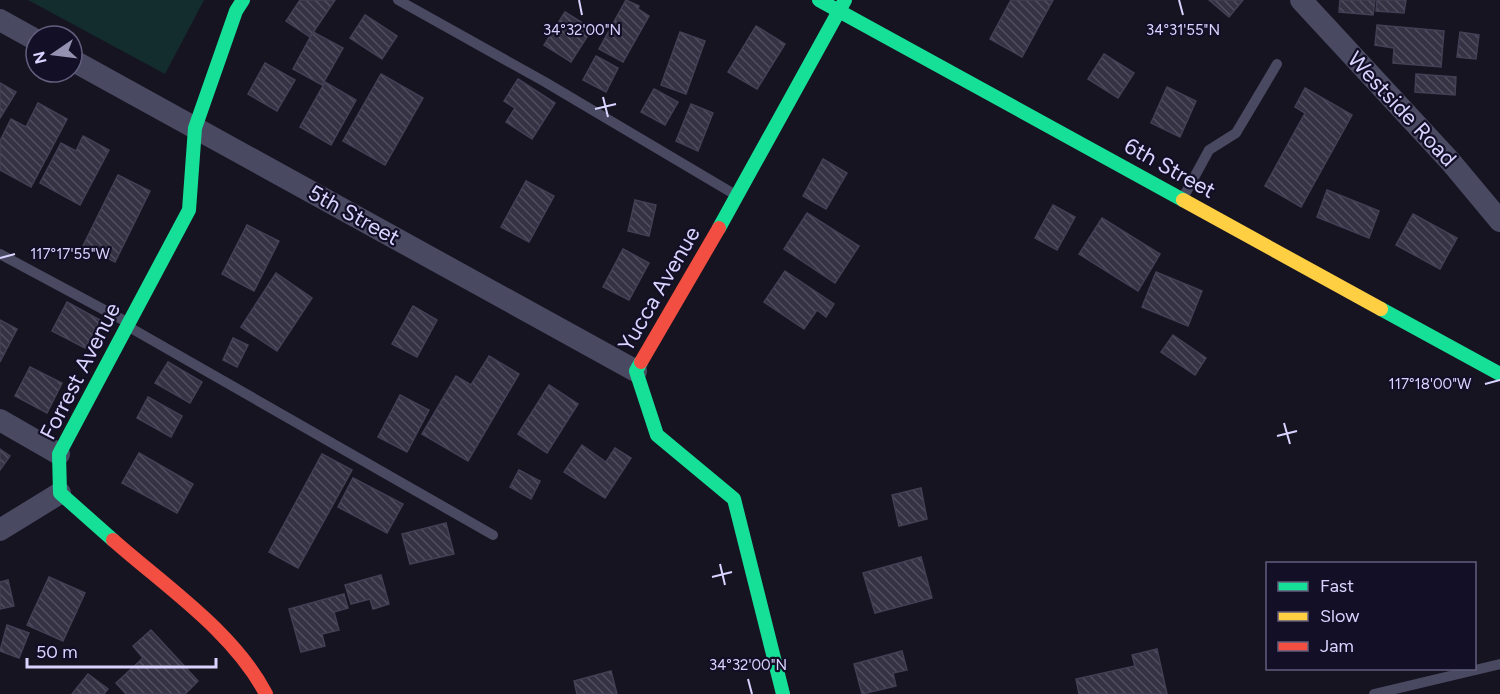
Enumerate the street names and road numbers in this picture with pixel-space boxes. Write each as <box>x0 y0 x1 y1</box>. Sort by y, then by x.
street label: Westside Road <box>1342 46 1462 172</box>
street label: 6th Street <box>1120 132 1220 204</box>
street label: 5th Street <box>304 179 404 251</box>
street label: Yucca Avenue <box>612 222 706 356</box>
street label: Forrest Avenue <box>34 298 126 444</box>

